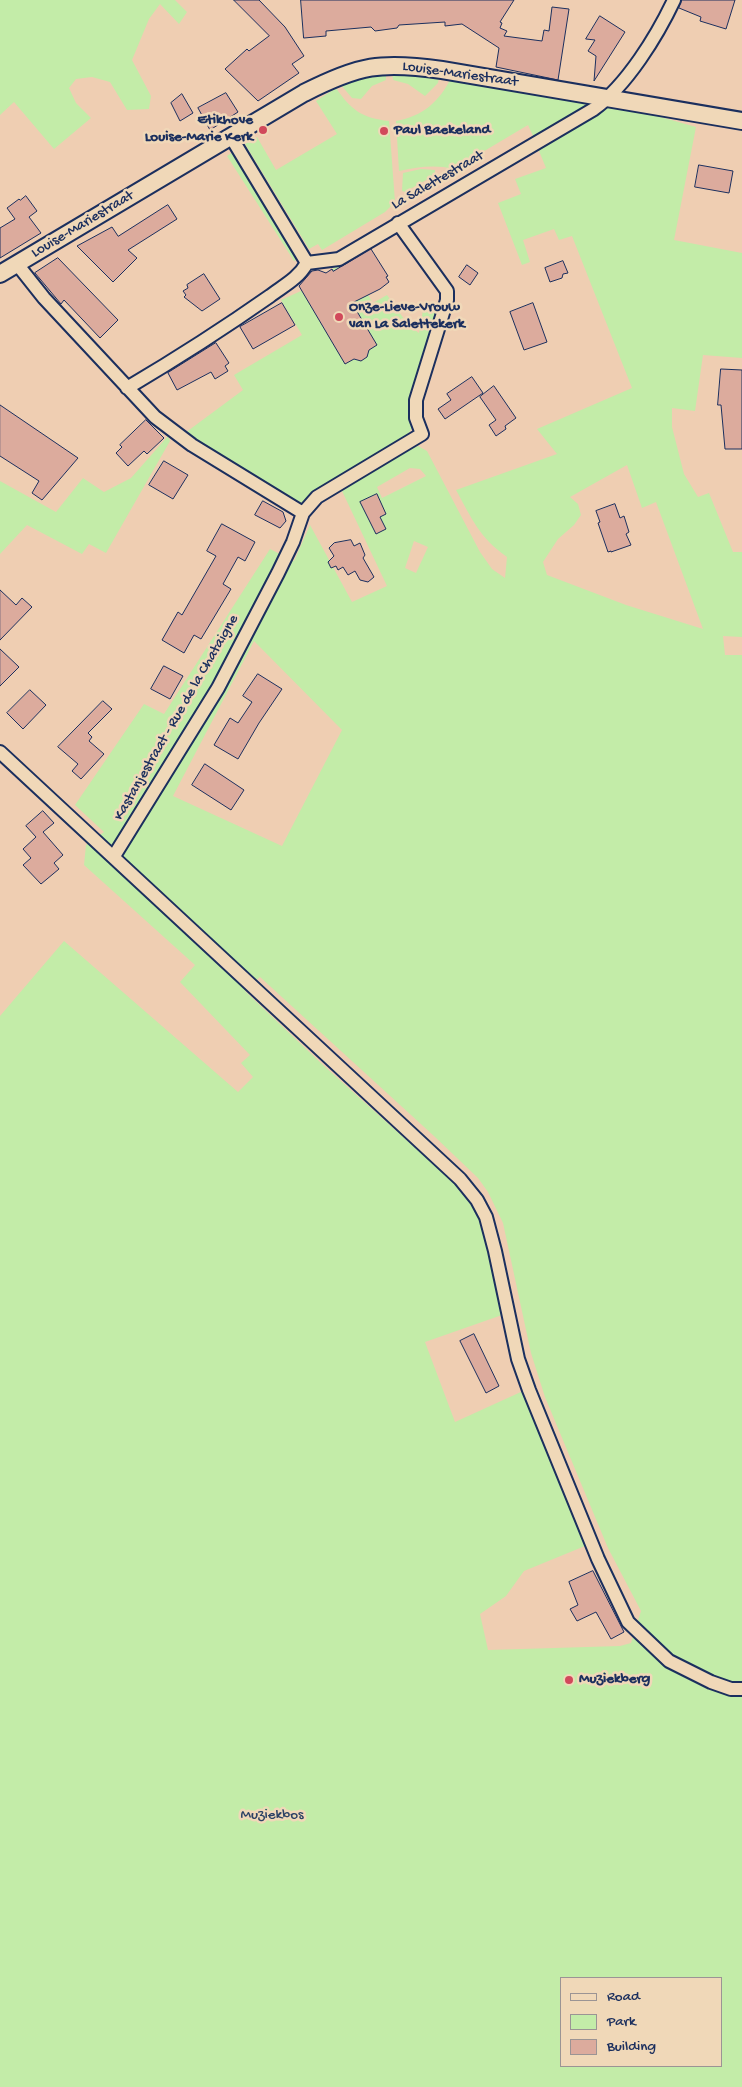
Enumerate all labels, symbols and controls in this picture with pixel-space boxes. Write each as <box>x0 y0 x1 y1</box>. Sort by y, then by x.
street label: Louise-Mariestraat <box>401 58 519 92</box>
place label: Etikhove Louise-Marie Kerk <box>145 112 253 147</box>
place label: Paul Baekeland <box>394 122 490 140</box>
marker: Etikhove Louise-Marie Kerk <box>257 124 269 136</box>
marker: Paul Baekeland <box>378 125 390 137</box>
street label: La Salettestraat <box>389 147 487 215</box>
street label: Louise-Mariestraat <box>29 187 137 263</box>
place label: Onze-Lieve-Vrouw van La Salettekerk <box>349 299 465 334</box>
marker: Onze-Lieve-Vrouw van La Salettekerk <box>333 311 345 323</box>
street label: Kastanjestraat - Rue de la Chataigne <box>111 612 243 824</box>
place label: Muziekberg <box>579 1671 650 1689</box>
marker: Muziekberg <box>563 1674 575 1686</box>
park label: Muziekbos <box>241 1807 303 1825</box>
legend <box>560 1977 722 2067</box>
text: Road <box>607 1988 640 2006</box>
text: Park <box>607 2013 636 2031</box>
text: Building <box>607 2038 656 2056</box>

